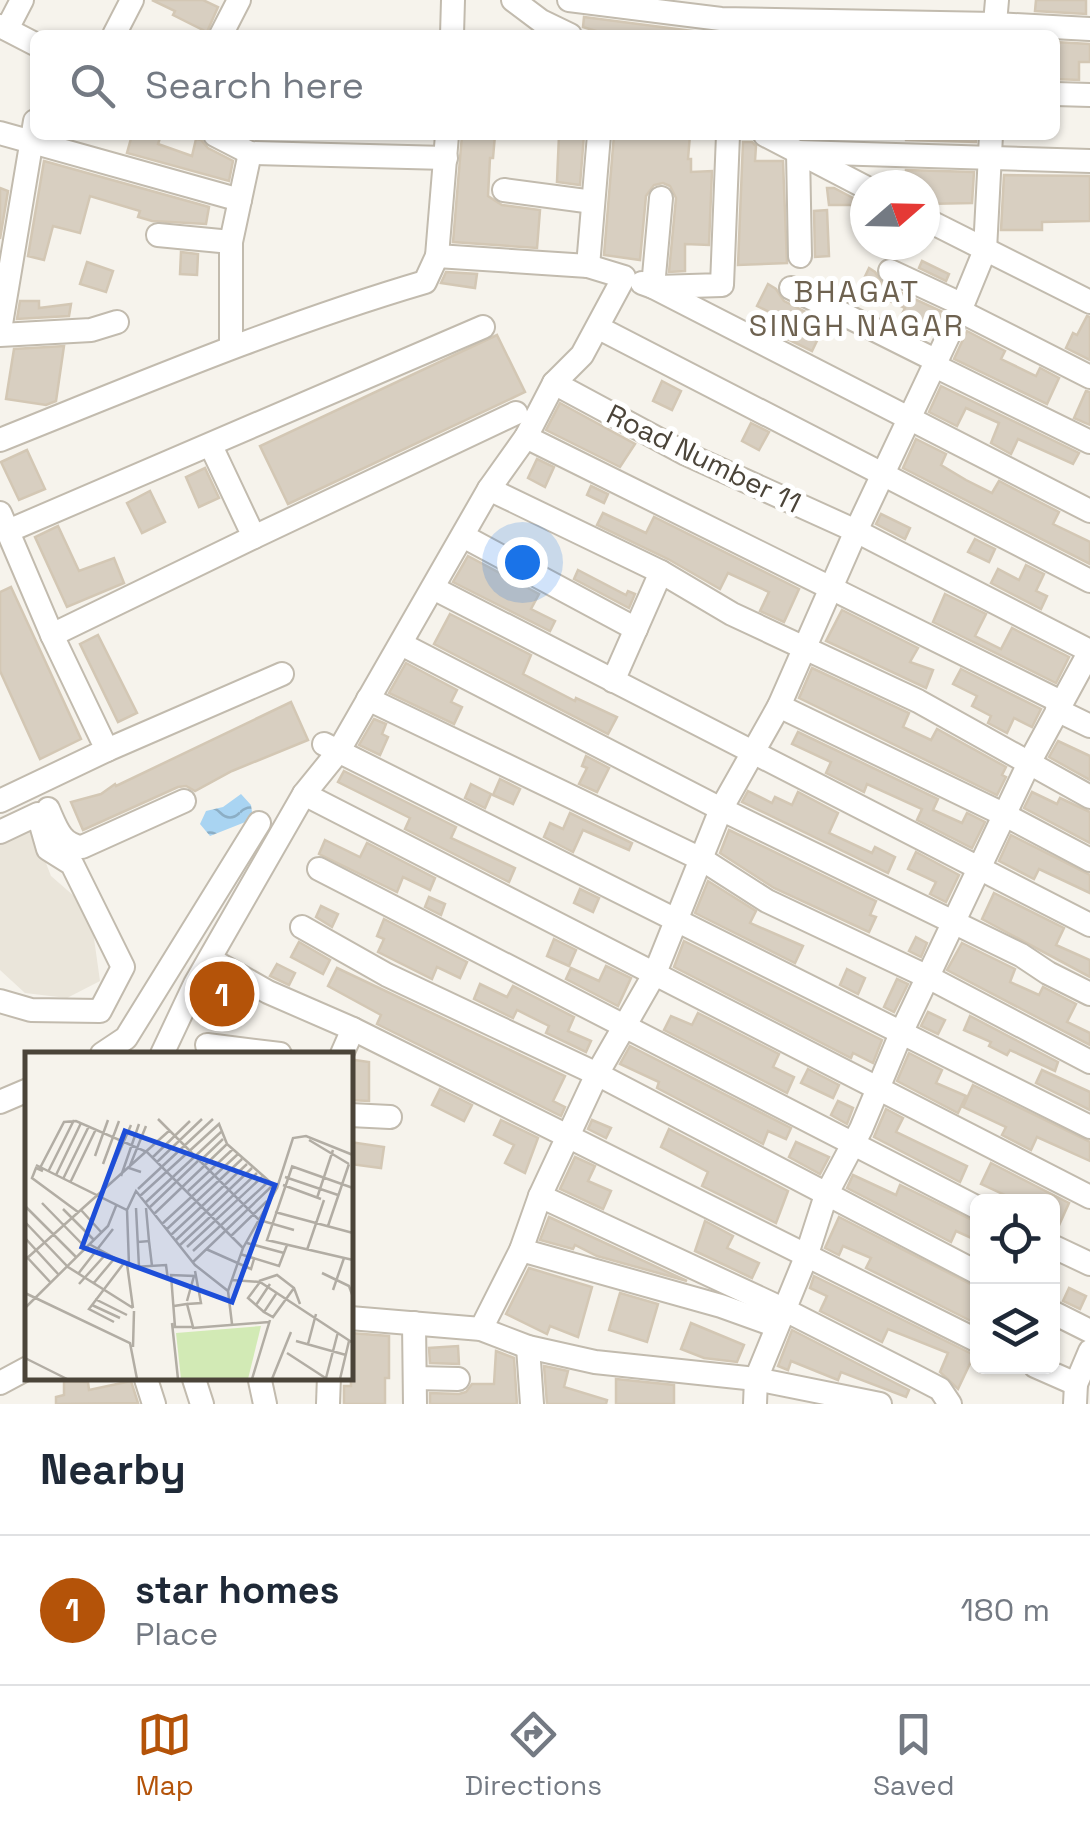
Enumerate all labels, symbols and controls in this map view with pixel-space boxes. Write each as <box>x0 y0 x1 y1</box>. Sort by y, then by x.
search box <box>30 30 1060 140</box>
icon: search <box>65 58 120 113</box>
text: Search here <box>145 61 364 109</box>
north arrow <box>850 170 940 260</box>
district label: BHAGAT SINGH NAGAR <box>749 272 965 345</box>
street label: Road Number 11 <box>601 395 807 521</box>
your location <box>497 537 548 588</box>
pin: 1 <box>190 956 254 1032</box>
inset map <box>25 1052 352 1379</box>
map controls <box>970 1194 1060 1374</box>
button: locate <box>970 1194 1060 1284</box>
button: layers <box>970 1284 1060 1374</box>
text: Nearby <box>40 1443 186 1496</box>
text: star homes <box>135 1566 339 1614</box>
text: 1 <box>65 1590 80 1630</box>
text: 180 m <box>960 1590 1050 1630</box>
text: Place <box>135 1614 218 1654</box>
tab: Map <box>135 1707 194 1803</box>
tab: Directions <box>465 1707 602 1803</box>
tab: Saved <box>873 1707 955 1803</box>

